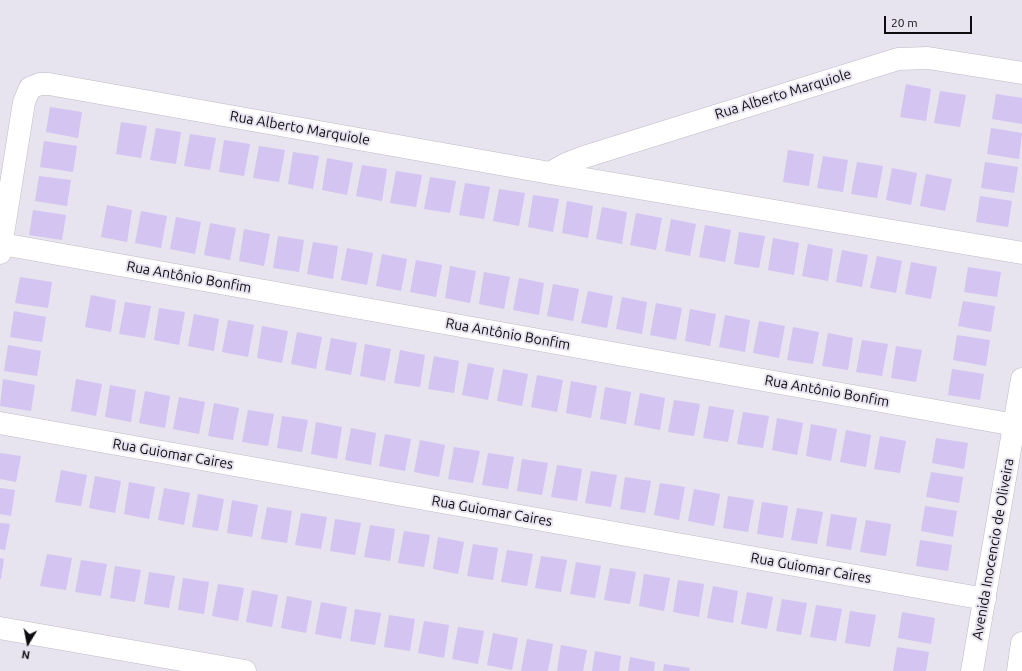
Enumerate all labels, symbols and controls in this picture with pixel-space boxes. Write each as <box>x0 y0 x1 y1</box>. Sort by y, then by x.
scale bar <box>886 8 974 34</box>
text: 20 m <box>891 16 918 29</box>
street label: Rua Alberto Marquiole <box>713 65 853 123</box>
street label: Rua Alberto Marquiole <box>229 107 371 149</box>
street label: Rua Antônio Bonfim <box>125 258 253 296</box>
street label: Rua Antônio Bonfim <box>444 315 572 353</box>
street label: Rua Antônio Bonfim <box>763 372 891 410</box>
street label: Rua Guiomar Caires <box>111 435 235 473</box>
street label: Avenida Inocencio de Oliveira <box>969 457 1017 641</box>
street label: Rua Guiomar Caires <box>430 492 554 530</box>
street label: Rua Guiomar Caires <box>749 549 873 587</box>
north arrow <box>8 623 48 663</box>
text: N <box>21 648 31 661</box>

